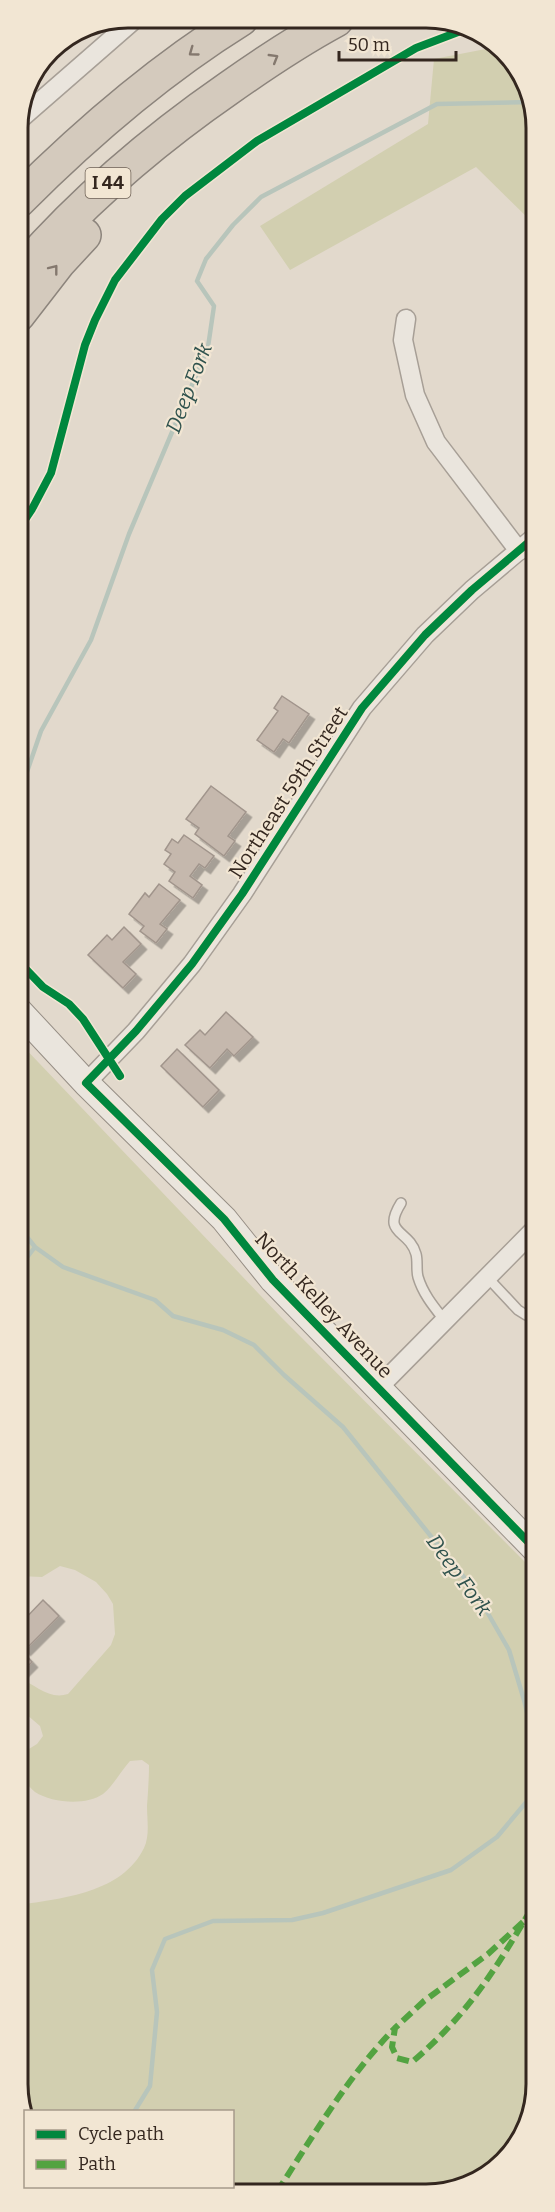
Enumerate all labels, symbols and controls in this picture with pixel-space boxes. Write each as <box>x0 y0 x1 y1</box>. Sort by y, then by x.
scale bar <box>339 24 456 62</box>
text: 50 m <box>348 34 390 56</box>
one-way arrow <box>188 45 199 56</box>
one-way arrow <box>268 53 278 65</box>
road number: I 44 <box>86 168 130 198</box>
one-way arrow <box>46 265 57 276</box>
water label: Deep Fork <box>160 339 218 437</box>
street label: Northeast 59th Street <box>223 702 353 882</box>
street label: North Kelley Avenue <box>250 1227 398 1383</box>
water label: Deep Fork <box>421 1529 498 1621</box>
legend <box>24 2110 234 2188</box>
text: Cycle path <box>78 2123 164 2145</box>
text: Path <box>78 2153 116 2175</box>

